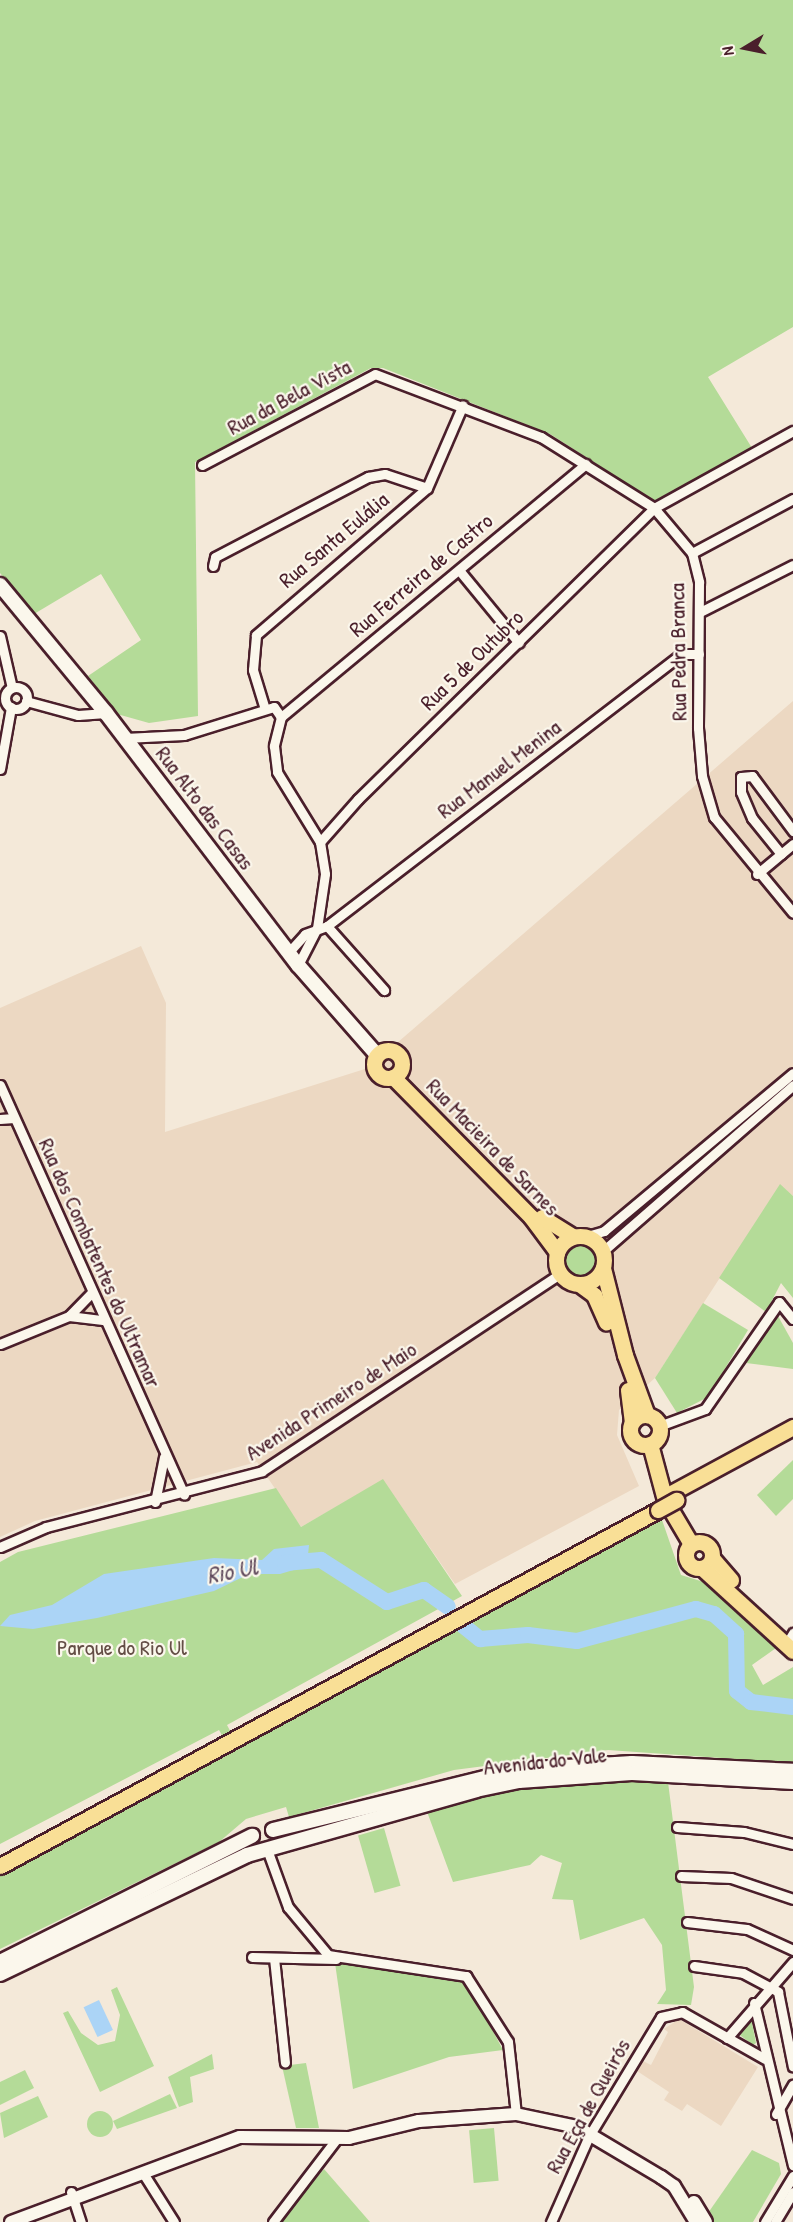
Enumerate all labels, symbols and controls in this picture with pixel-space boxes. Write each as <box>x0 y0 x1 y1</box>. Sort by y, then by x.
north arrow <box>715 18 775 78</box>
text: N <box>716 45 739 57</box>
street label: Rua da Bela Vista <box>223 353 355 441</box>
street label: Rua Santa Eulália <box>274 487 394 593</box>
street label: Rua Ferreira de Castro <box>344 507 498 643</box>
street label: Rua Pedra Branca <box>664 583 692 721</box>
street label: Rua 5 de Outubro <box>415 604 529 716</box>
street label: Rua Manuel Menina <box>432 714 566 824</box>
street label: Rua Alto das Casas <box>150 741 260 875</box>
street label: Rua Macieira de Sarnes <box>421 1073 565 1221</box>
street label: Rua dos Combatentes do Ultramar <box>33 1134 167 1392</box>
street label: Avenida Primeiro de Maio <box>241 1336 421 1466</box>
water label: Rio Ul <box>204 1552 260 1590</box>
park label: Parque do Rio Ul <box>57 1635 187 1661</box>
street label: Avenida do Vale <box>482 1741 608 1781</box>
street label: Rua Eça de Queirós <box>540 2034 636 2178</box>

